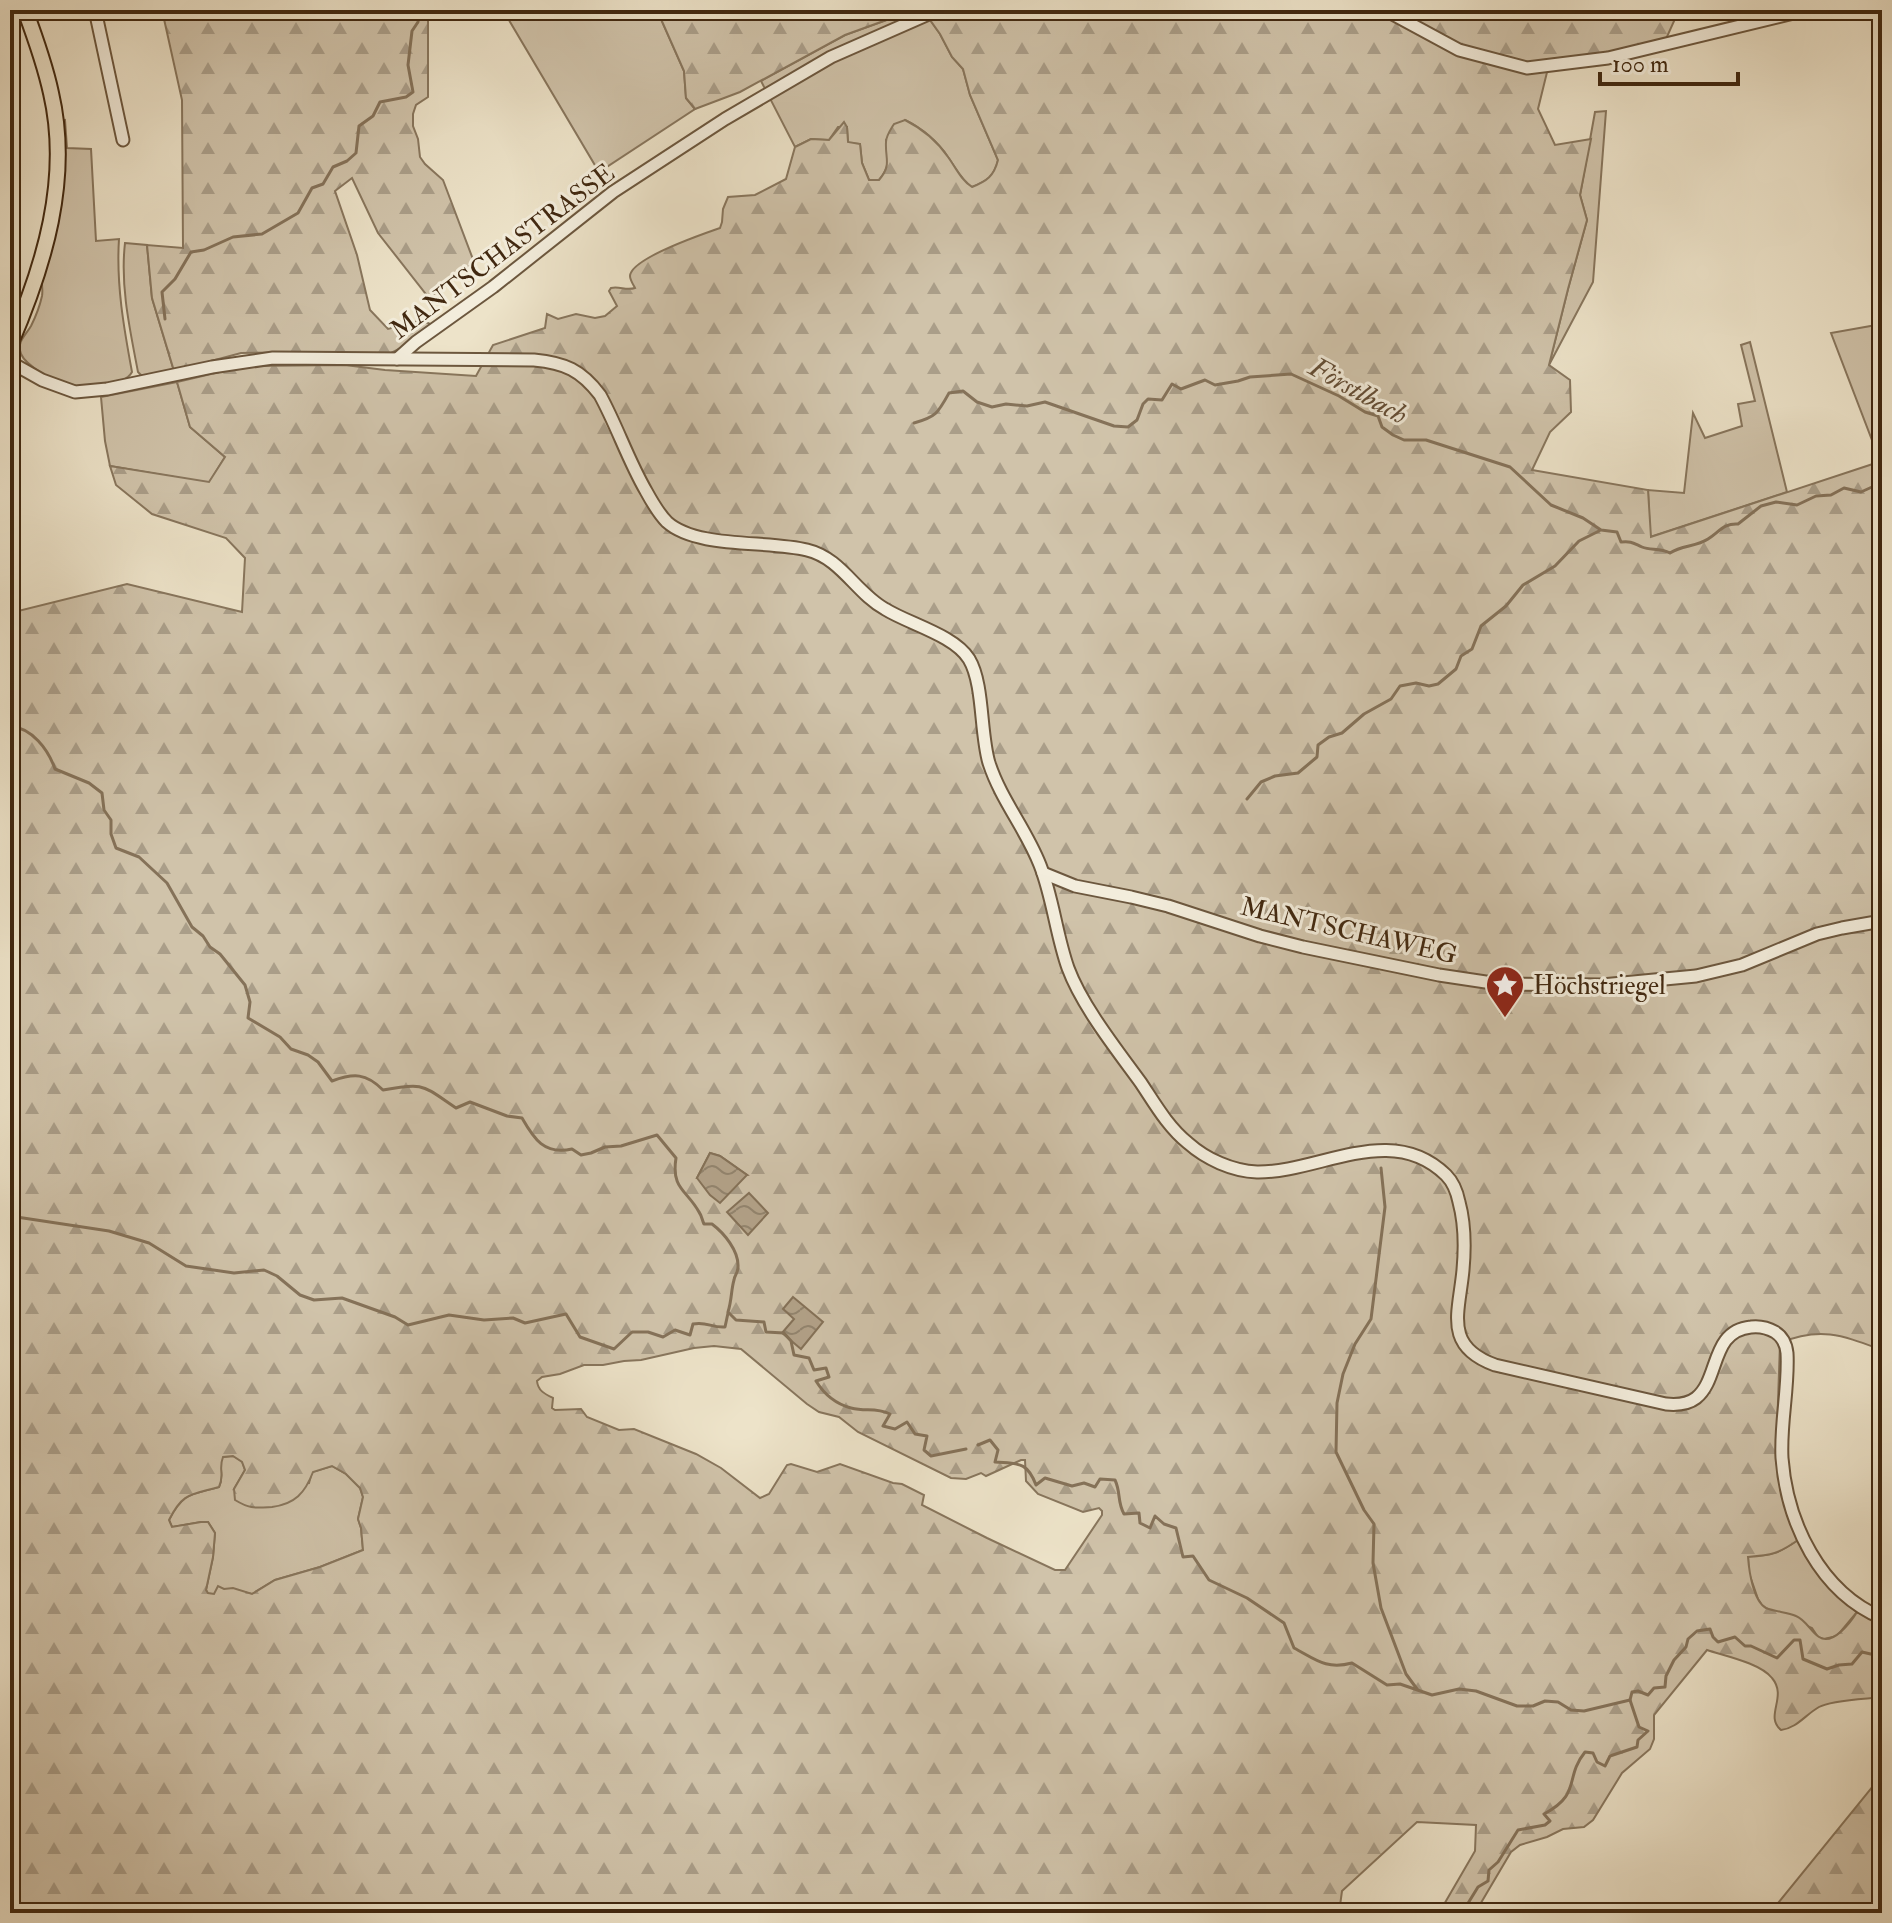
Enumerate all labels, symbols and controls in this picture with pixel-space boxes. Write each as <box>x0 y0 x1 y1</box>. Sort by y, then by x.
scale bar <box>1600 36 1738 86</box>
text: 100 m <box>1612 49 1669 80</box>
street label: MANTSCHASTRASSE <box>384 157 621 347</box>
water label: Förstlbach <box>1301 349 1414 433</box>
street label: MANTSCHAWEG <box>1237 891 1460 971</box>
place icon: Höchstriegel <box>1484 964 1526 1019</box>
place label: Höchstriegel <box>1533 970 1666 1002</box>

